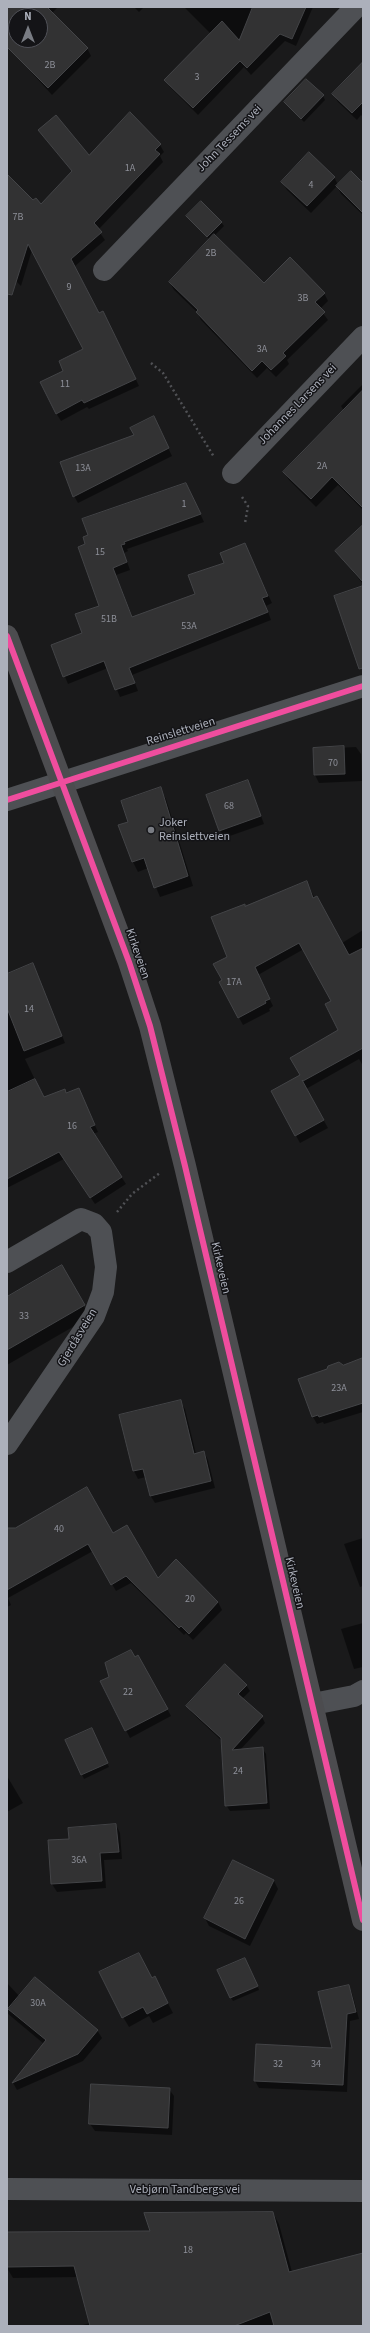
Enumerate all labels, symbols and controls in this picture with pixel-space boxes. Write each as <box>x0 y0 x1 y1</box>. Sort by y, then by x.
north arrow <box>8 8 48 48</box>
text: N <box>24 9 32 24</box>
house number: 2B <box>45 60 55 72</box>
house number: 3 <box>195 72 199 84</box>
street label: John Tessems vei <box>195 103 265 175</box>
house number: 1A <box>125 163 135 175</box>
house number: 4 <box>309 180 313 192</box>
house number: 7B <box>13 212 23 224</box>
house number: 2B <box>206 248 216 260</box>
house number: 9 <box>67 282 71 294</box>
house number: 3B <box>298 293 308 305</box>
house number: 3A <box>257 344 267 356</box>
street label: Johannes Larsens vei <box>256 362 340 448</box>
house number: 11 <box>60 379 70 391</box>
house number: 2A <box>317 461 327 473</box>
house number: 13A <box>75 463 91 475</box>
house number: 1 <box>182 499 186 511</box>
house number: 15 <box>95 547 105 559</box>
house number: 51B <box>101 614 117 626</box>
house number: 53A <box>181 621 197 633</box>
street label: Reinslettveien <box>145 715 217 749</box>
house number: 70 <box>328 758 338 770</box>
house number: 68 <box>224 801 234 813</box>
place label: Joker Reinslettveien <box>159 816 230 844</box>
marker: Joker Reinslettveien <box>146 825 156 835</box>
street label: Kirkeveien <box>122 927 152 981</box>
house number: 17A <box>226 977 242 989</box>
house number: 14 <box>24 1004 34 1016</box>
house number: 16 <box>67 1121 77 1133</box>
street label: Kirkeveien <box>207 1241 233 1295</box>
street label: Gjerdåsveien <box>55 1306 101 1370</box>
house number: 33 <box>19 1311 29 1323</box>
house number: 23A <box>331 1383 347 1395</box>
house number: 40 <box>54 1524 64 1536</box>
street label: Kirkeveien <box>281 1556 307 1610</box>
house number: 20 <box>185 1594 195 1606</box>
house number: 22 <box>123 1687 133 1699</box>
house number: 24 <box>233 1766 243 1778</box>
house number: 36A <box>71 1855 87 1867</box>
house number: 26 <box>234 1896 244 1908</box>
house number: 30A <box>30 1998 46 2010</box>
house number: 32 <box>273 2059 283 2071</box>
house number: 34 <box>311 2059 321 2071</box>
street label: Vebjørn Tandbergs vei <box>130 2183 240 2197</box>
house number: 18 <box>183 2245 193 2257</box>

